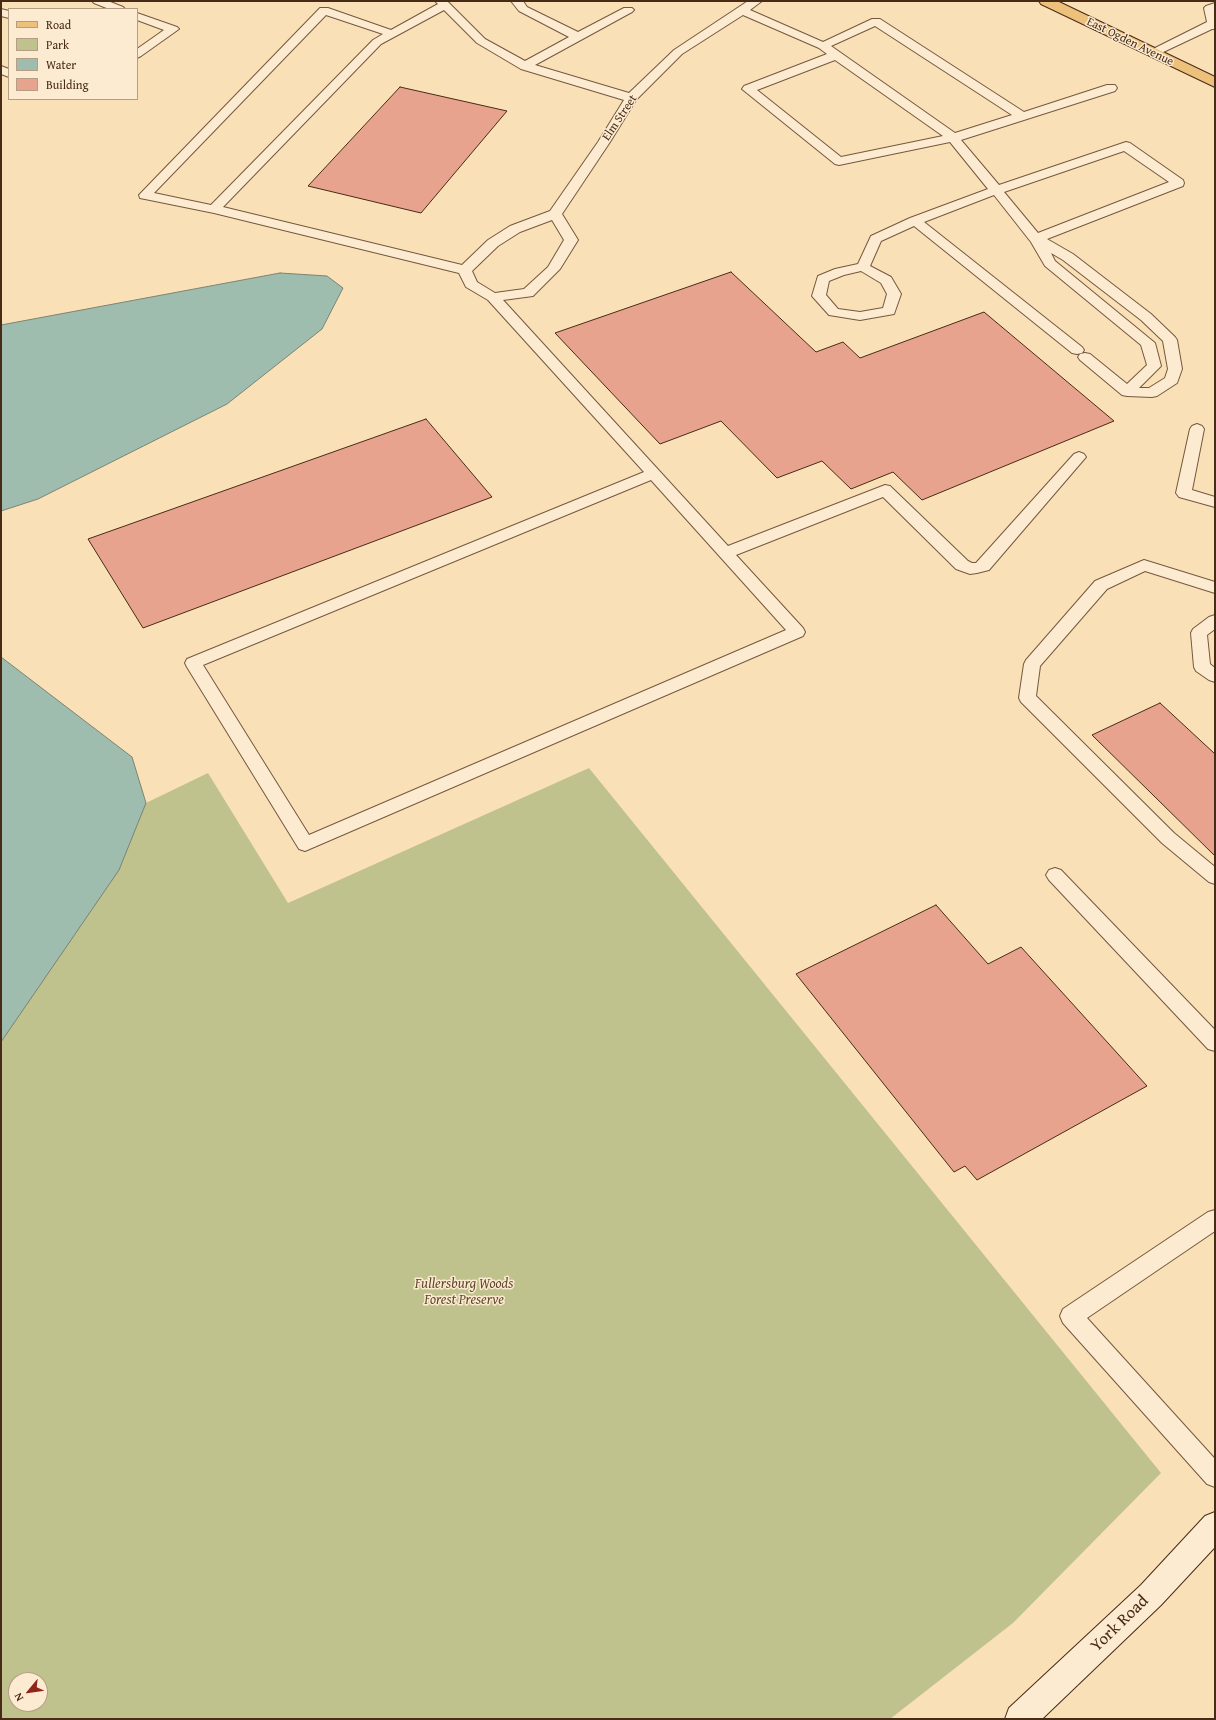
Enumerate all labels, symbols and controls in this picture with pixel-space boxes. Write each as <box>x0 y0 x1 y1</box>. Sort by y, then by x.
legend <box>8 8 138 100</box>
street label: East Ogden Avenue <box>1084 15 1176 69</box>
text: Road <box>46 16 71 33</box>
text: Park <box>46 36 69 53</box>
text: Water <box>46 56 76 73</box>
text: Building <box>46 76 89 93</box>
street label: Elm Street <box>599 92 641 144</box>
park label: Fullersburg Woods Forest Preserve <box>415 1276 513 1308</box>
street label: York Road <box>1087 1591 1153 1657</box>
north arrow <box>8 1672 48 1712</box>
text: N <box>10 1690 27 1704</box>

